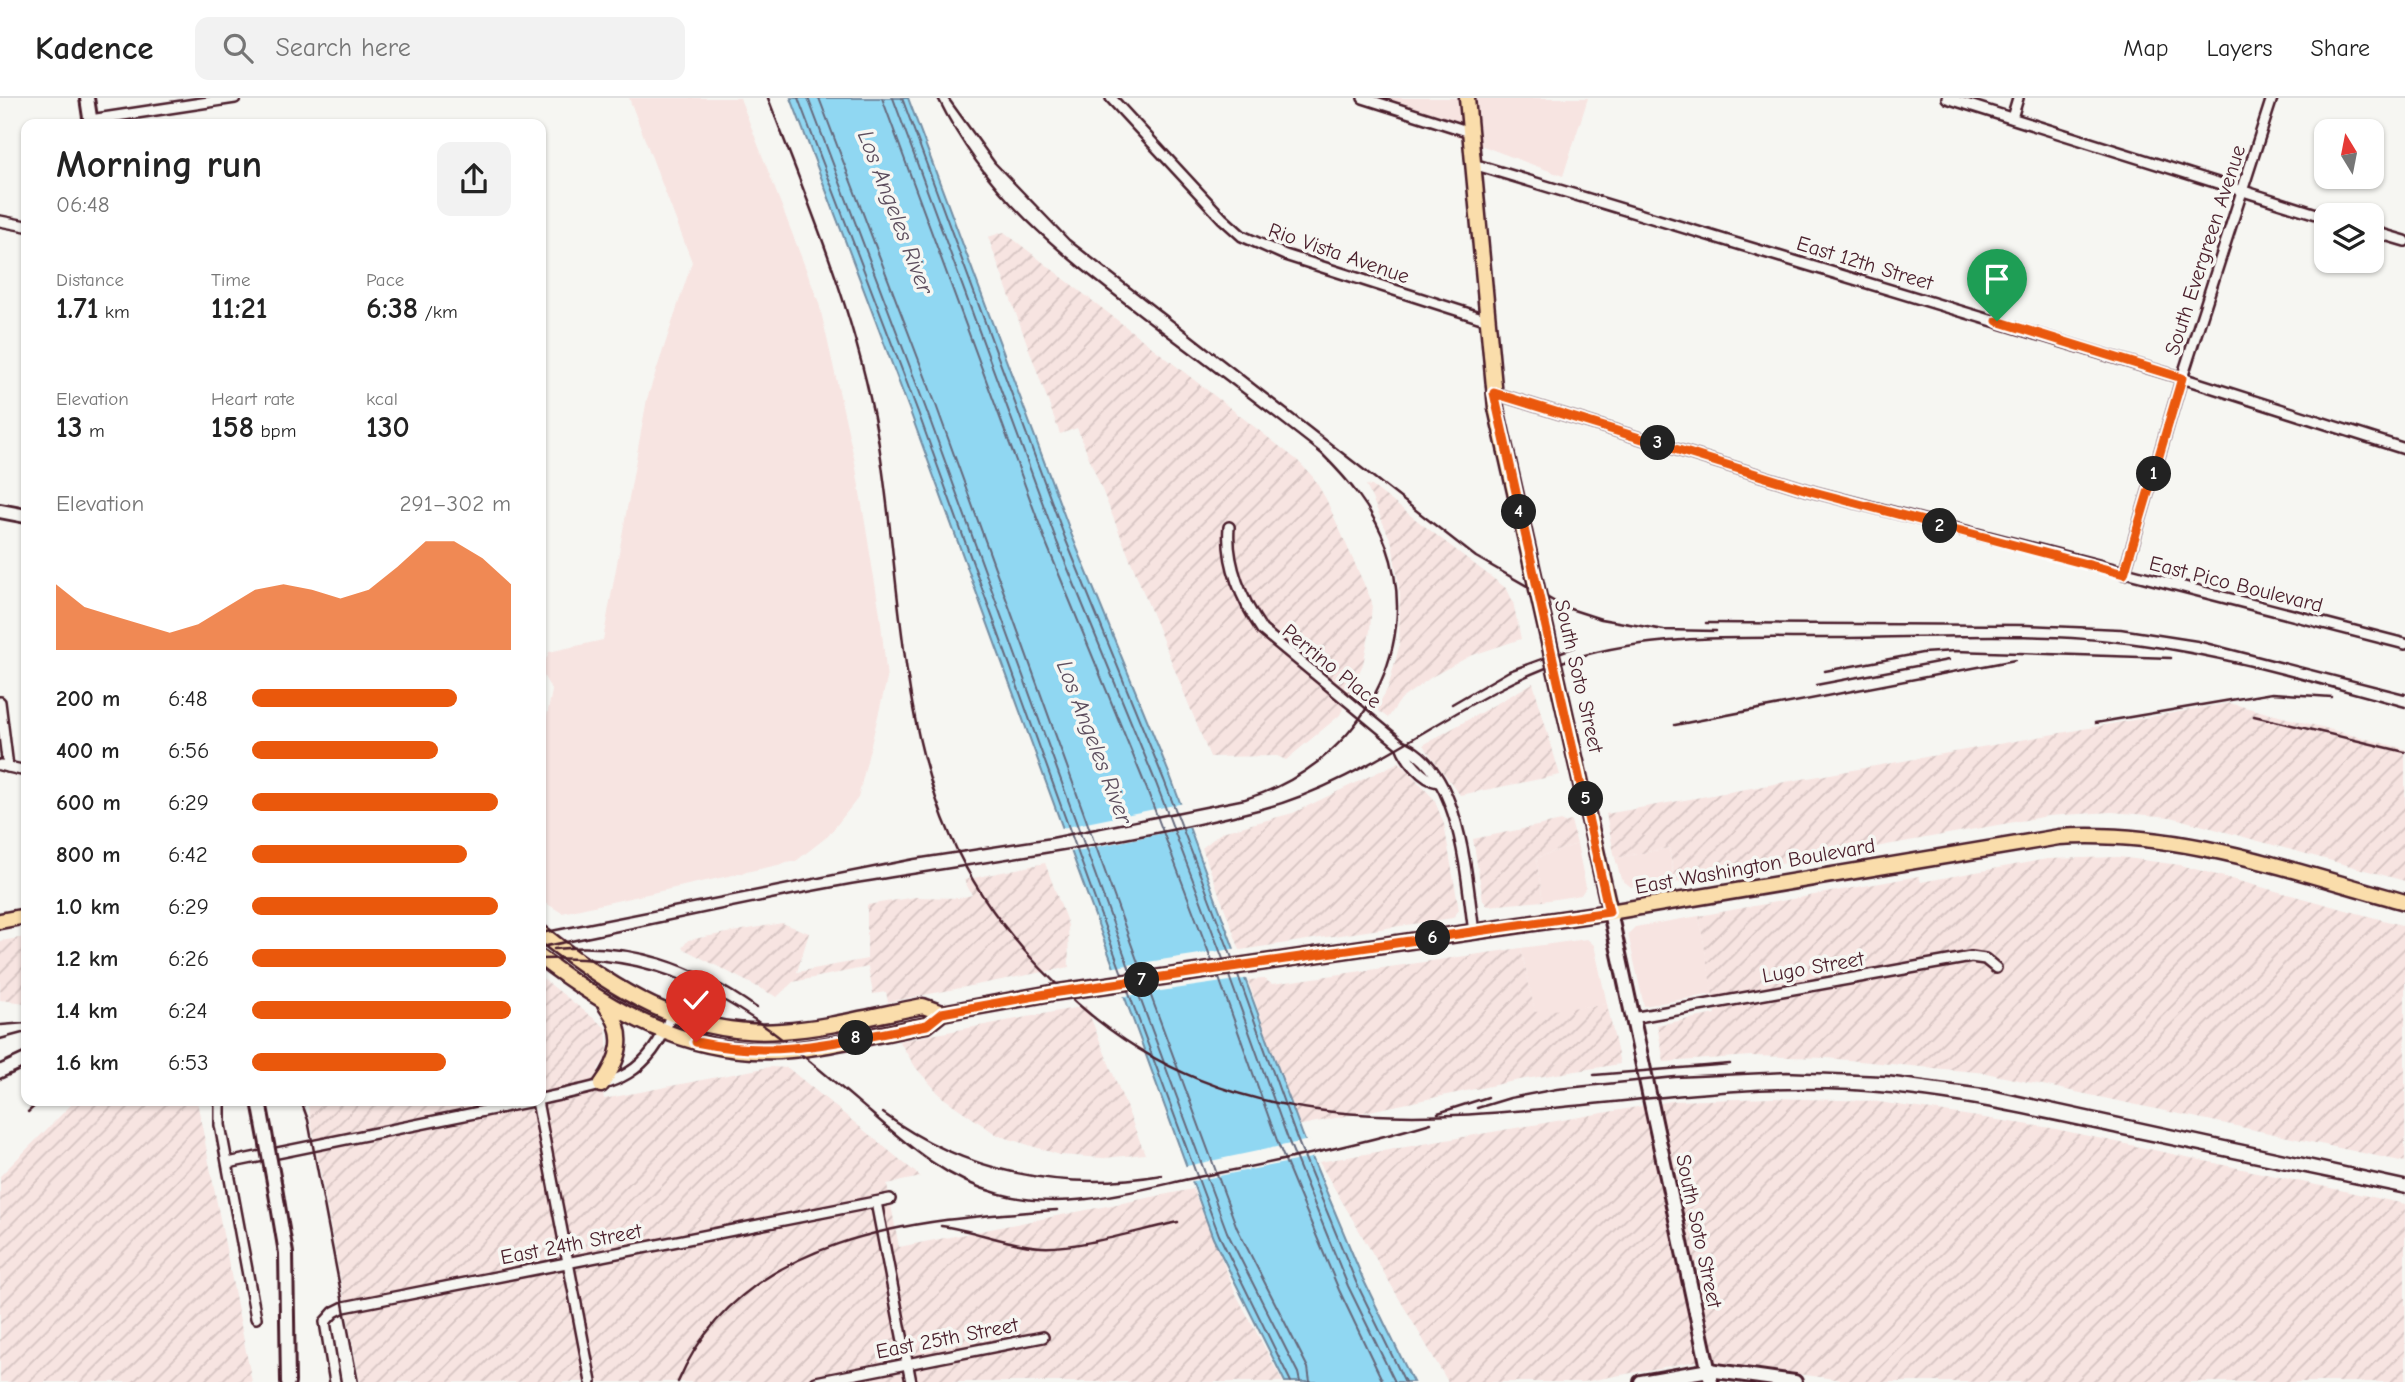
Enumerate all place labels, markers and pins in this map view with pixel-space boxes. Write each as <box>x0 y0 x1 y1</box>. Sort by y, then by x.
pin <box>1967 249 2027 321</box>
pin: 3 <box>1640 426 1676 460</box>
pin: 1 <box>2136 456 2172 492</box>
pin: 4 <box>1502 494 1536 530</box>
pin: 2 <box>1923 508 1958 544</box>
pin: 5 <box>1568 782 1604 816</box>
pin: 6 <box>1416 920 1450 956</box>
pin: 7 <box>1124 962 1160 998</box>
pin <box>666 970 726 1042</box>
pin: 8 <box>838 1020 874 1056</box>

